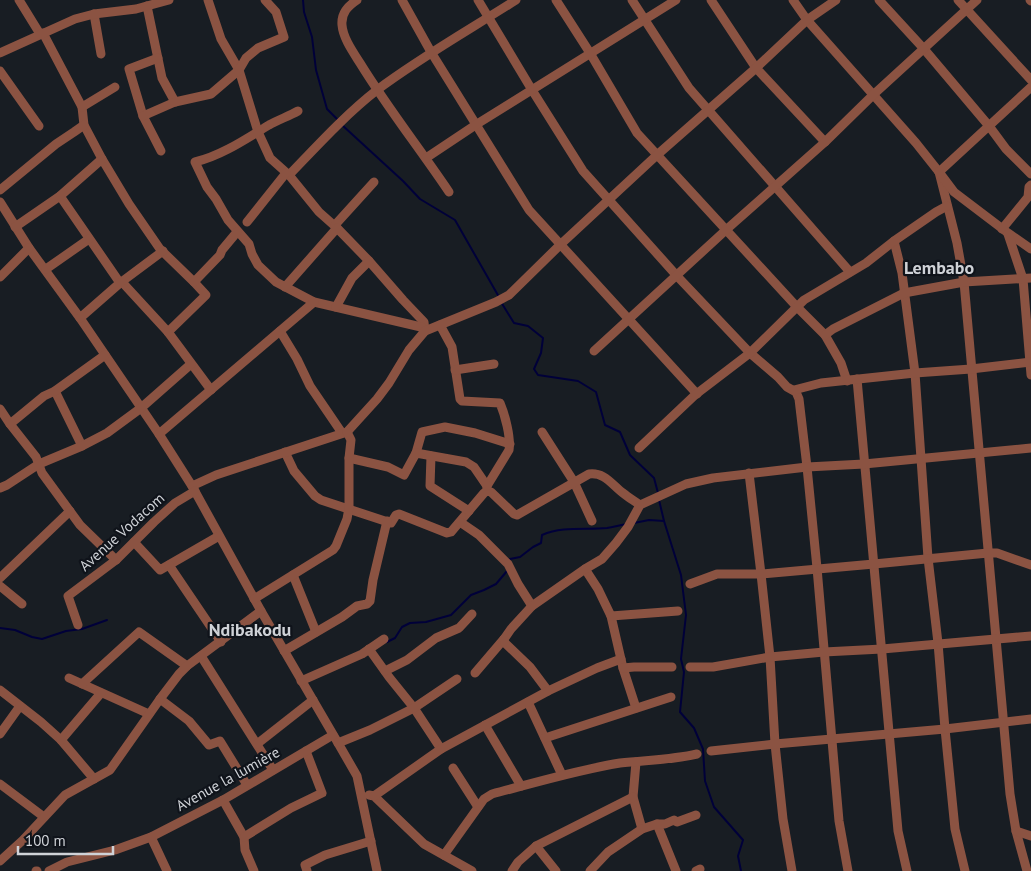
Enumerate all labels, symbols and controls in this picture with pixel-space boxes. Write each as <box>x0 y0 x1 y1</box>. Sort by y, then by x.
district label: Lembabo <box>904 256 974 279</box>
street label: Avenue Vodacom <box>75 488 168 575</box>
district label: Ndibakodu <box>209 618 291 641</box>
street label: Avenue la lumière <box>173 742 283 815</box>
scale bar <box>18 824 112 856</box>
text: 100 m <box>25 831 66 850</box>

